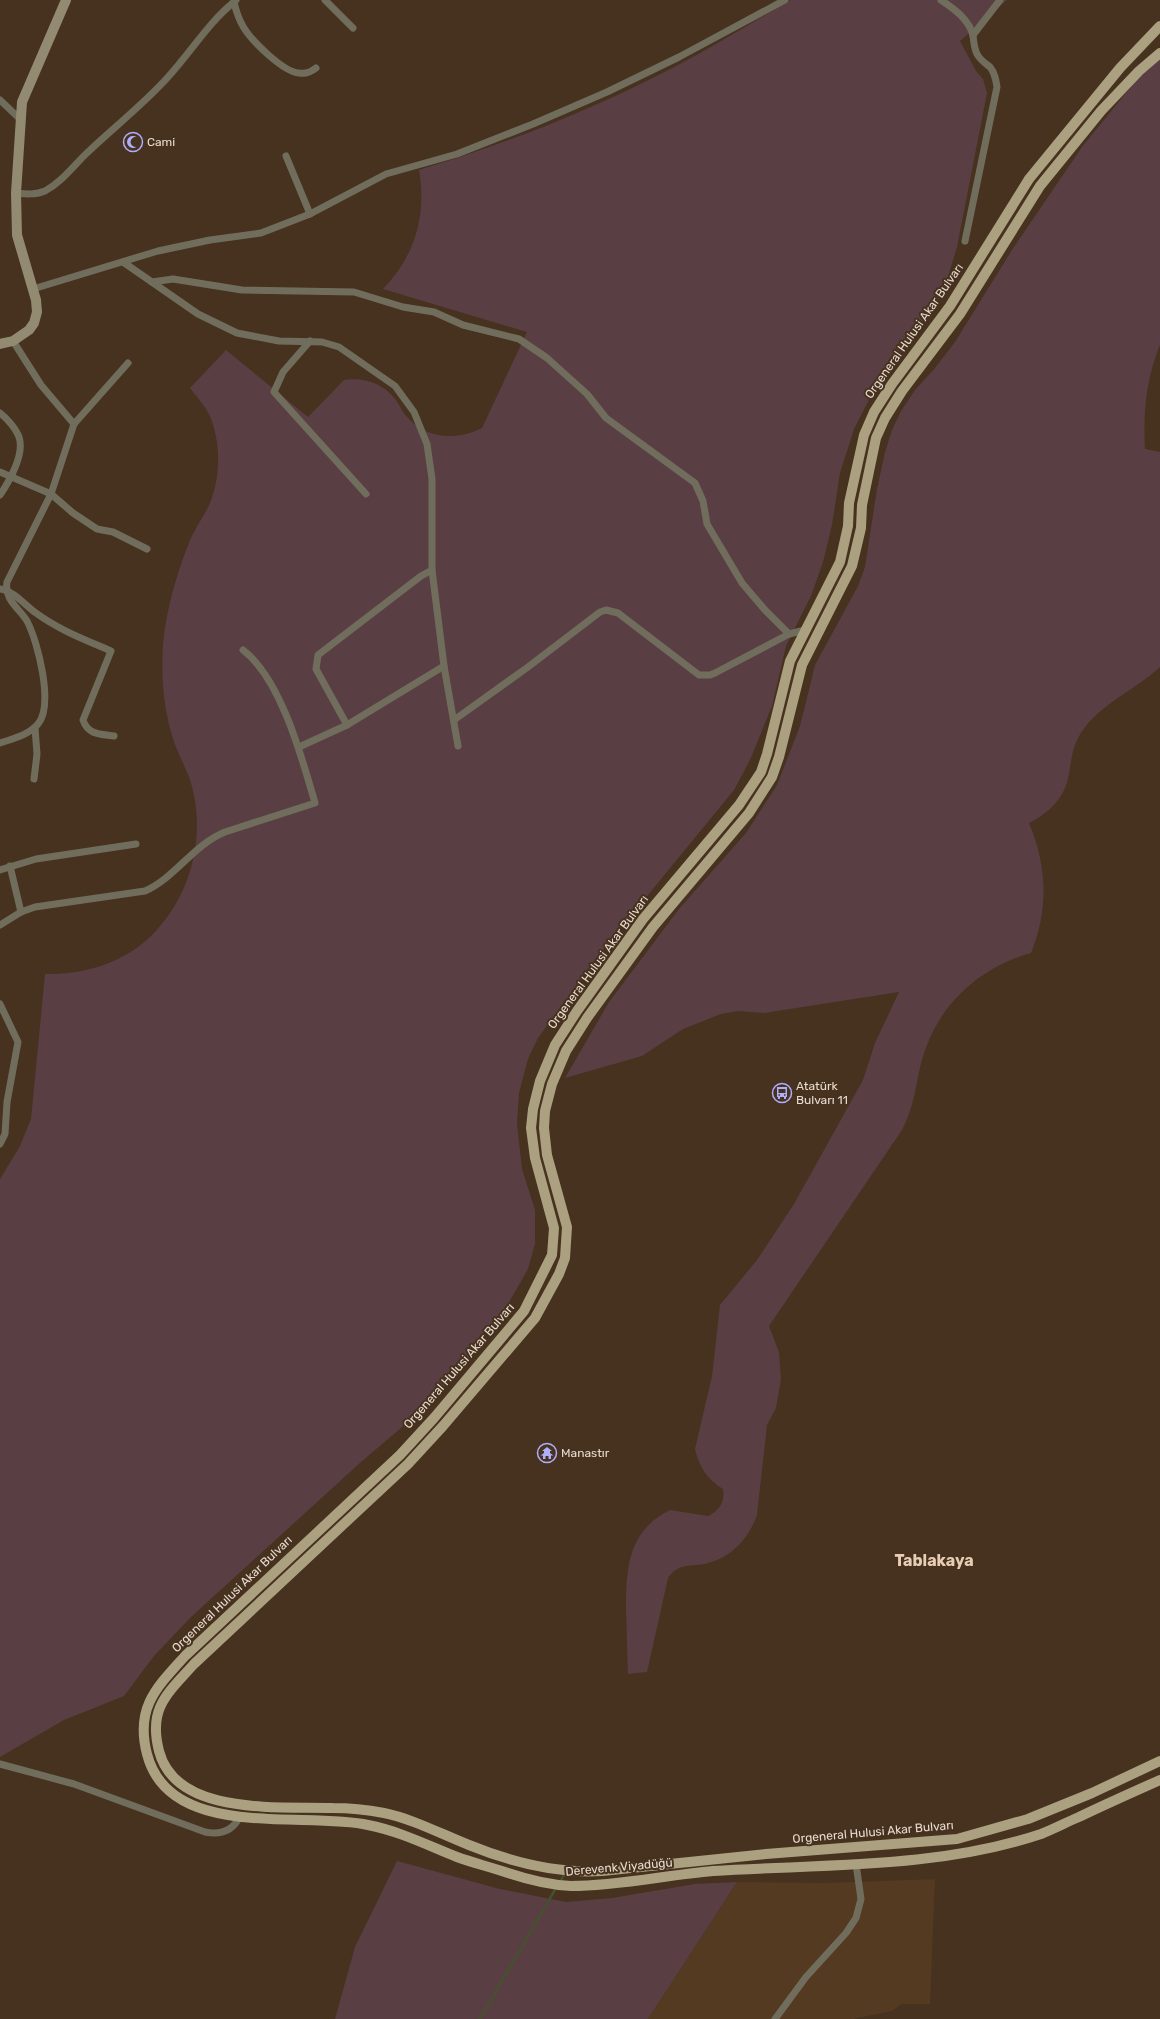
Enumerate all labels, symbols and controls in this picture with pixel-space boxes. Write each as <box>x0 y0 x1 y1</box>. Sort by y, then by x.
mosque icon: Cami <box>122 131 144 153</box>
place label: Cami <box>147 135 175 149</box>
street label: Orgeneral Hulusi Akar Bulvarı <box>862 261 966 401</box>
street label: Orgeneral Hulusi Akar Bulvarı <box>545 892 651 1031</box>
place label: Atatürk Bulvarı 11 <box>796 1079 848 1107</box>
bus stop icon: Atatürk Bulvarı 11 <box>771 1082 793 1104</box>
street label: Orgeneral Hulusi Akar Bulvarı <box>401 1300 517 1432</box>
temple icon: Manastır <box>536 1442 558 1464</box>
place label: Manastır <box>561 1446 610 1460</box>
street label: Orgeneral Hulusi Akar Bulvarı <box>169 1533 295 1655</box>
district label: Tablakaya <box>894 1551 974 1570</box>
street label: Orgeneral Hulusi Akar Bulvarı <box>792 1818 954 1846</box>
street label: Derevenk Viyadüğü <box>565 1855 673 1879</box>

